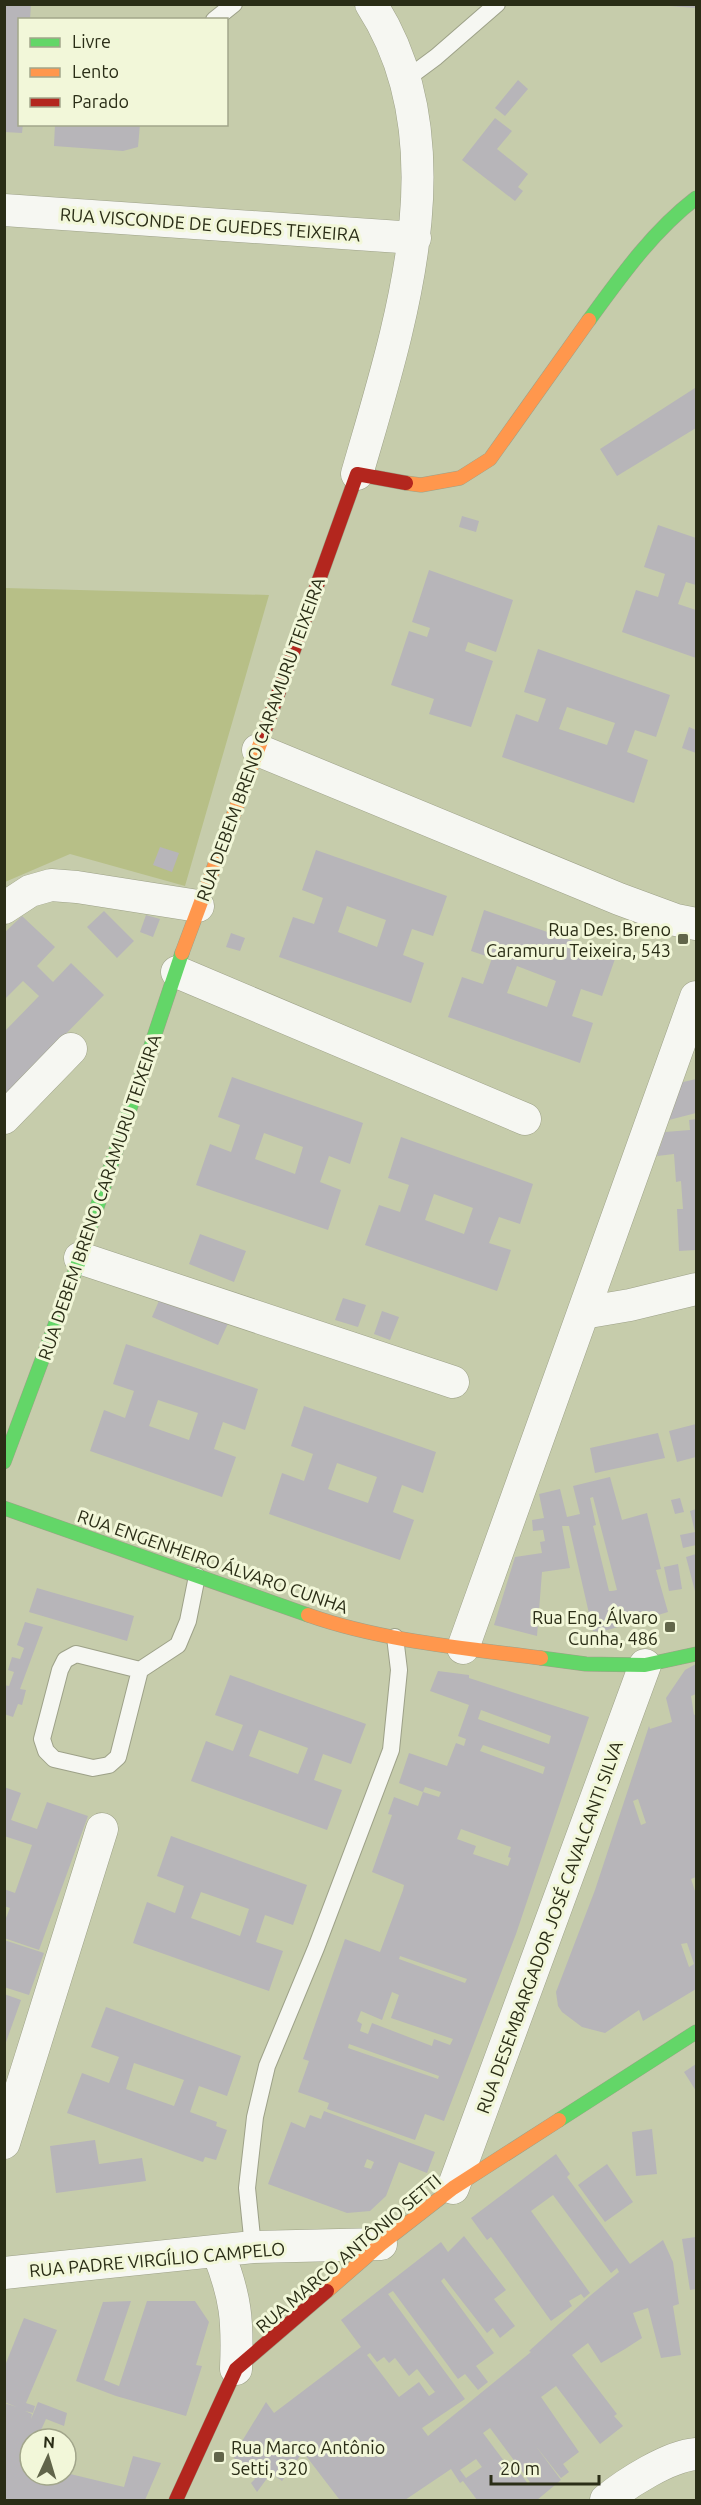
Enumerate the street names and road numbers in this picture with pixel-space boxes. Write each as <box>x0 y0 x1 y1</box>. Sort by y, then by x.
street label: RUA VISCONDE DE GUEDES TEIXEIRA <box>59 204 361 244</box>
street label: RUA DEBEM BRENO CARAMURU TEIXEIRA <box>192 574 328 904</box>
street label: RUA DEBEM BRENO CARAMURU TEIXEIRA <box>34 1031 164 1363</box>
street label: RUA ENGENHEIRO ÁLVARO CUNHA <box>75 1504 352 1617</box>
street label: RUA DESEMBARGADOR JOSÉ CAVALCANTI SILVA <box>471 1737 626 2116</box>
street label: RUA MARCO ANTÔNIO SETTI <box>252 2170 444 2336</box>
street label: RUA PADRE VIRGÍLIO CAMPELO <box>28 2237 286 2280</box>

